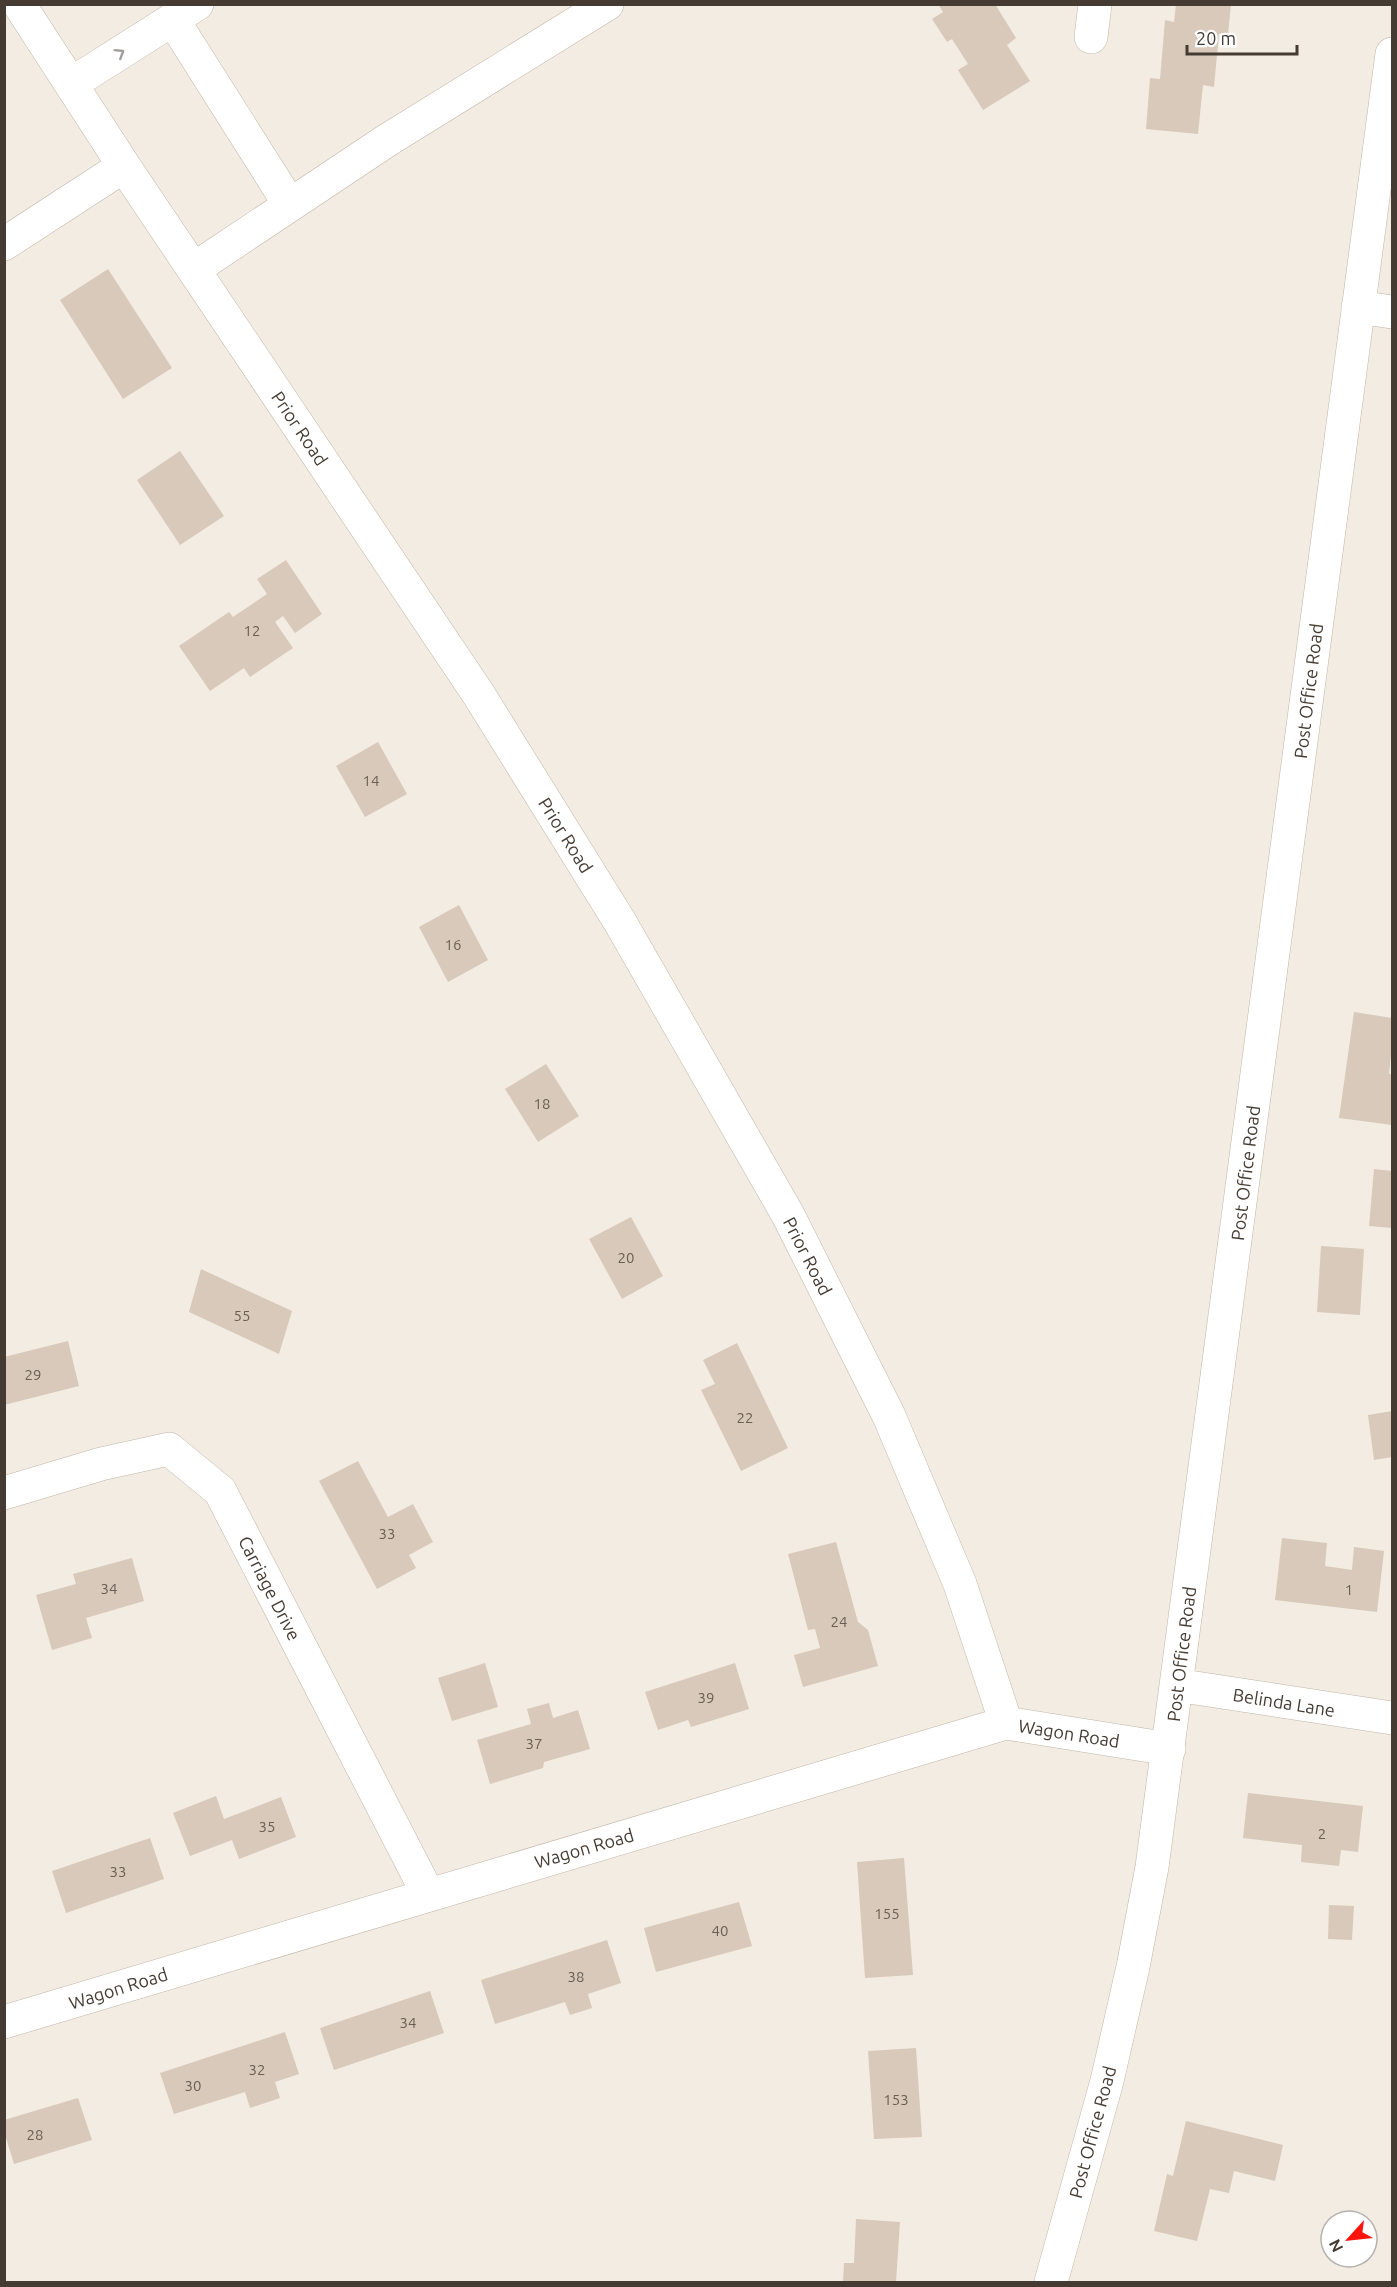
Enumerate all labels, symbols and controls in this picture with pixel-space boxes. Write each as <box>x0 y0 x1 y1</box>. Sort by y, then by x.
scale bar <box>1187 18 1296 56</box>
text: 20 m <box>1196 28 1236 48</box>
one-way arrow <box>114 48 124 60</box>
street label: Prior Road <box>268 387 332 469</box>
house number: 12 <box>244 622 260 639</box>
street label: Post Office Road <box>1290 622 1326 760</box>
house number: 14 <box>363 772 379 789</box>
street label: Prior Road <box>535 794 597 876</box>
house number: 16 <box>445 936 461 953</box>
house number: 18 <box>534 1095 550 1112</box>
street label: Post Office Road <box>1227 1104 1263 1242</box>
street label: Prior Road <box>780 1214 836 1298</box>
house number: 20 <box>618 1249 634 1266</box>
house number: 55 <box>234 1307 250 1324</box>
house number: 29 <box>25 1366 41 1383</box>
house number: 22 <box>737 1409 753 1426</box>
house number: 33 <box>379 1525 395 1542</box>
street label: Carriage Drive <box>235 1532 305 1644</box>
house number: 34 <box>101 1580 117 1597</box>
house number: 1 <box>1345 1581 1353 1598</box>
street label: Post Office Road <box>1163 1585 1199 1723</box>
house number: 24 <box>831 1613 847 1630</box>
street label: Belinda Lane <box>1231 1684 1337 1720</box>
house number: 39 <box>698 1689 714 1706</box>
street label: Wagon Road <box>1017 1715 1121 1751</box>
house number: 37 <box>526 1735 542 1752</box>
house number: 35 <box>259 1818 275 1835</box>
street label: Wagon Road <box>532 1824 636 1872</box>
house number: 2 <box>1318 1825 1326 1842</box>
house number: 33 <box>110 1863 126 1880</box>
house number: 155 <box>874 1905 900 1922</box>
house number: 40 <box>712 1922 728 1939</box>
street label: Wagon Road <box>66 1963 170 2013</box>
house number: 38 <box>568 1968 584 1985</box>
house number: 34 <box>400 2014 416 2031</box>
house number: 32 <box>249 2061 265 2078</box>
street label: Post Office Road <box>1065 2064 1119 2200</box>
house number: 30 <box>185 2077 201 2094</box>
house number: 153 <box>883 2091 909 2108</box>
house number: 28 <box>27 2126 43 2143</box>
north arrow <box>1319 2209 1379 2269</box>
text: N <box>1325 2236 1346 2255</box>

